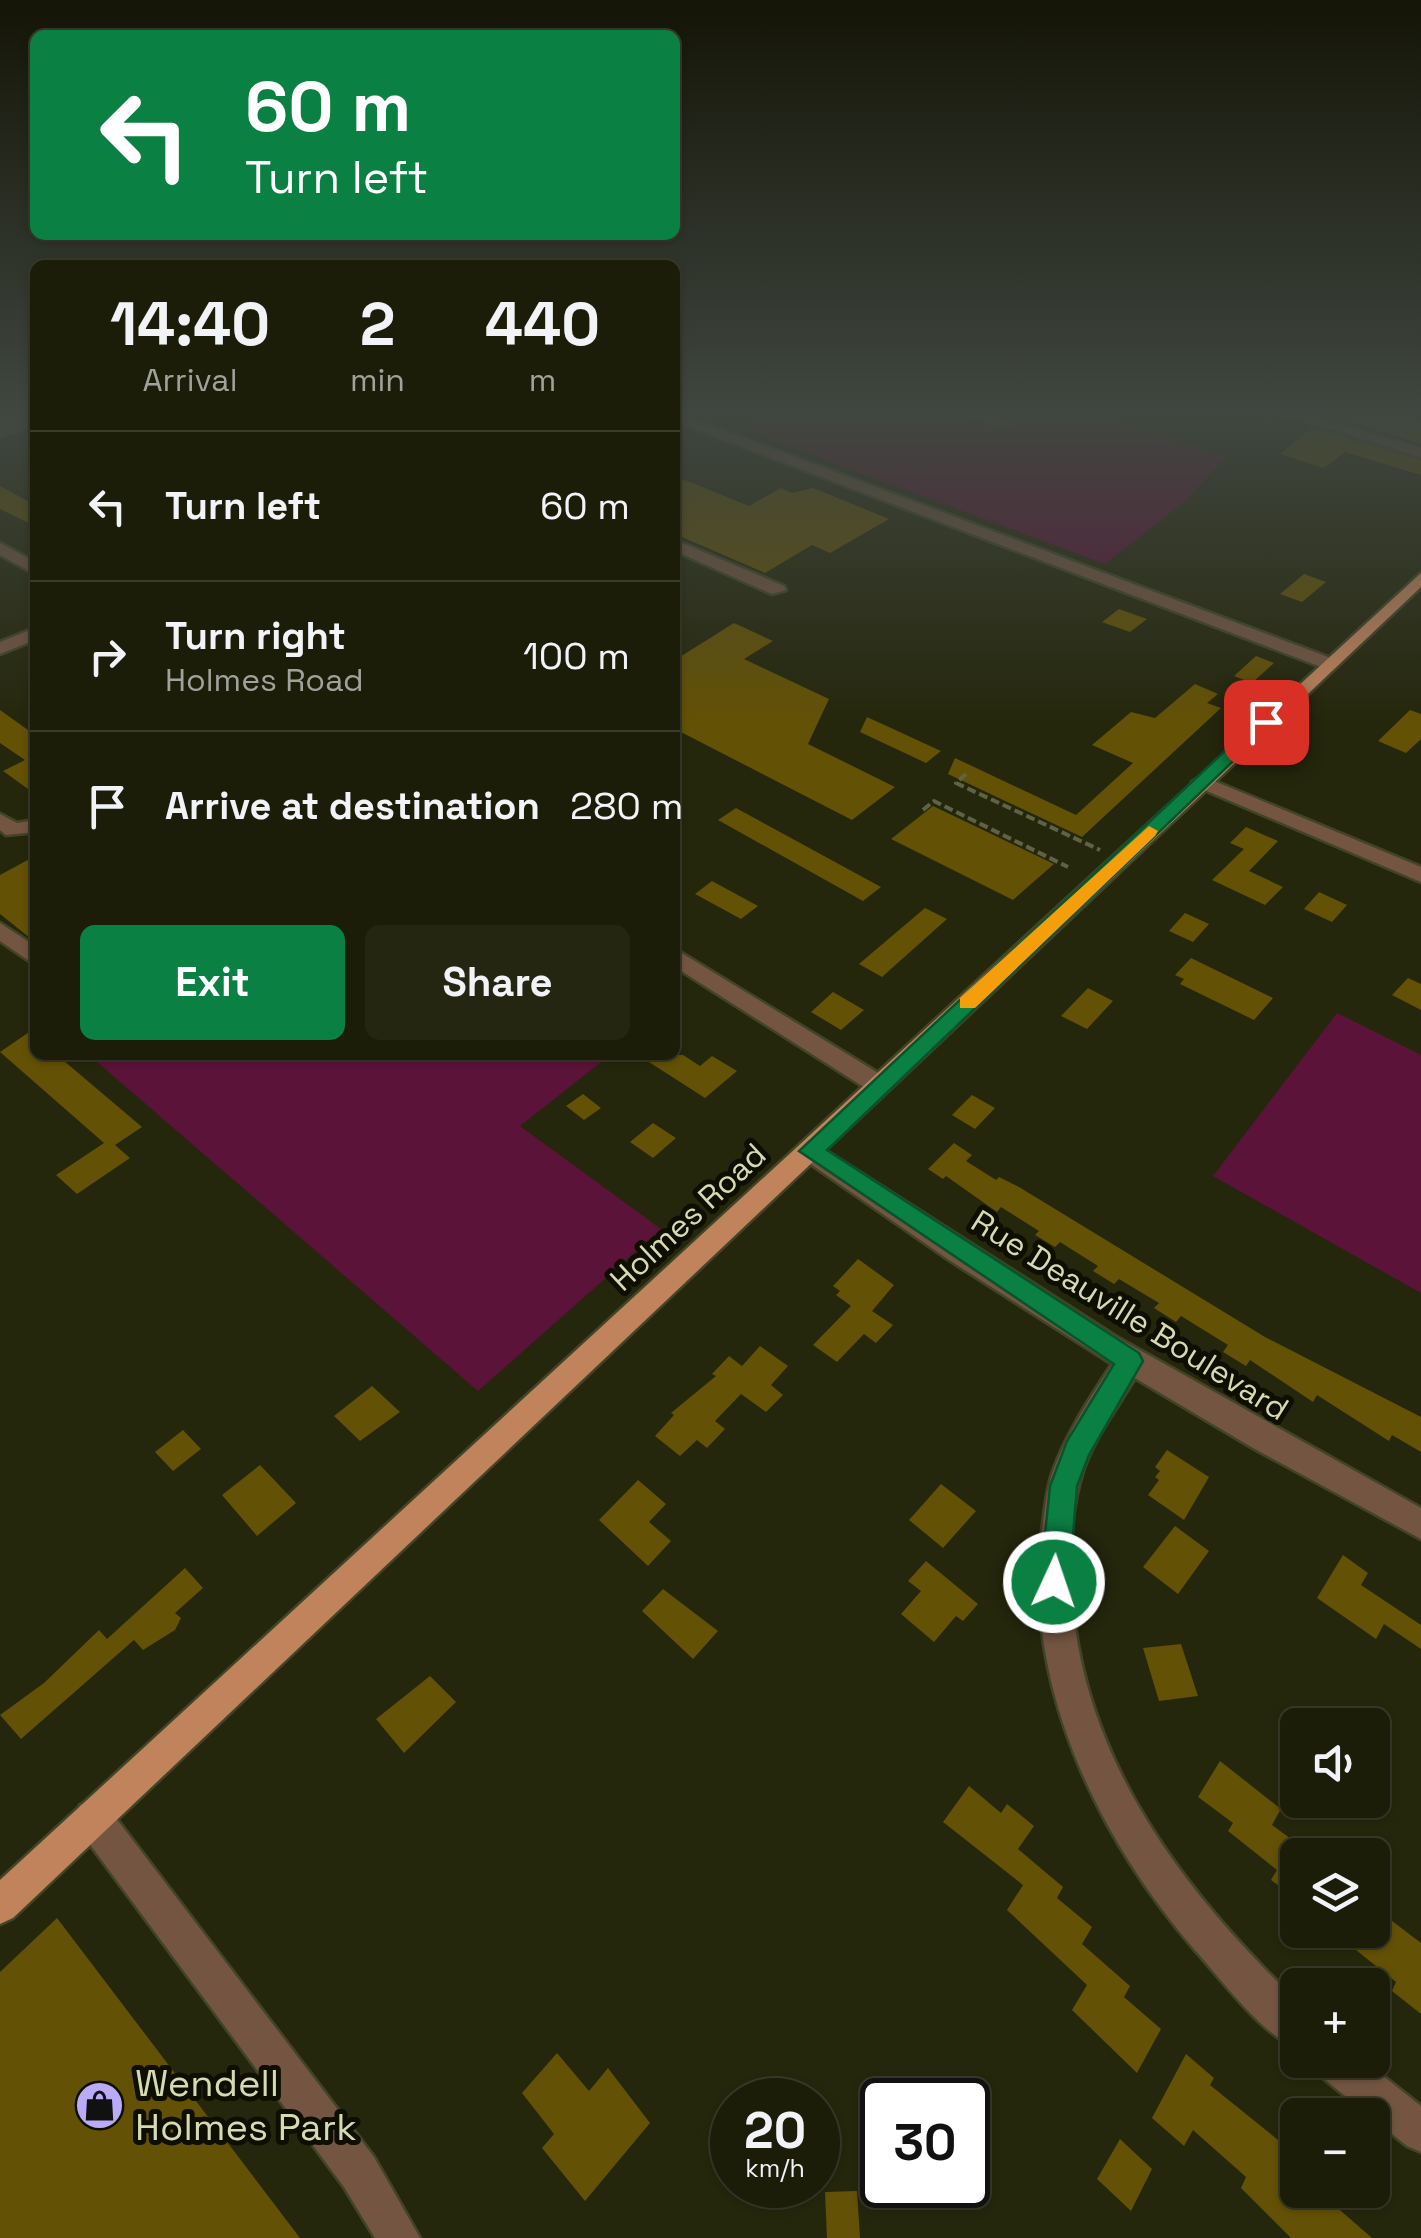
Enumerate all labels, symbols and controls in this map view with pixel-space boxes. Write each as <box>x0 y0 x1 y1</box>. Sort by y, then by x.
text: 60 m <box>245 62 411 151</box>
icon: left <box>80 70 210 200</box>
text: Turn left <box>245 149 428 206</box>
text: 14:40 <box>110 286 270 363</box>
text: 2 <box>360 286 395 363</box>
text: 440 <box>485 286 600 363</box>
text: Arrival <box>142 360 238 400</box>
text: min <box>350 360 405 400</box>
text: m <box>529 360 556 400</box>
icon: left <box>80 479 135 534</box>
text: Turn left <box>165 482 321 530</box>
text: 60 m <box>540 482 630 530</box>
text: Turn right <box>165 612 346 660</box>
icon: right <box>80 629 135 684</box>
text: 100 m <box>523 632 630 680</box>
text: Holmes Road <box>165 660 364 700</box>
pin <box>1224 680 1309 765</box>
icon: arrive <box>1239 695 1294 750</box>
icon: arrive <box>80 779 135 834</box>
text: Arrive at destination <box>165 782 540 830</box>
text: 280 m <box>570 782 683 830</box>
button: Exit <box>80 925 345 1040</box>
button: Share <box>365 925 630 1040</box>
street label: Holmes Road <box>602 1135 774 1299</box>
street label: Rue Deauville Boulevard <box>964 1201 1296 1429</box>
position arrow <box>1002 1530 1106 1634</box>
map controls <box>1280 1708 1390 2208</box>
button: sound <box>1280 1708 1390 1818</box>
button: layers <box>1280 1838 1390 1948</box>
button: + <box>1280 1968 1390 2078</box>
place label: Wendell Holmes Park <box>135 2059 357 2151</box>
speed limit sign: 30 <box>860 2078 990 2208</box>
shop icon: Wendell Holmes Park <box>74 2079 126 2131</box>
button: − <box>1280 2098 1390 2208</box>
text: 20 <box>744 2099 806 2163</box>
text: km/h <box>745 2152 805 2184</box>

